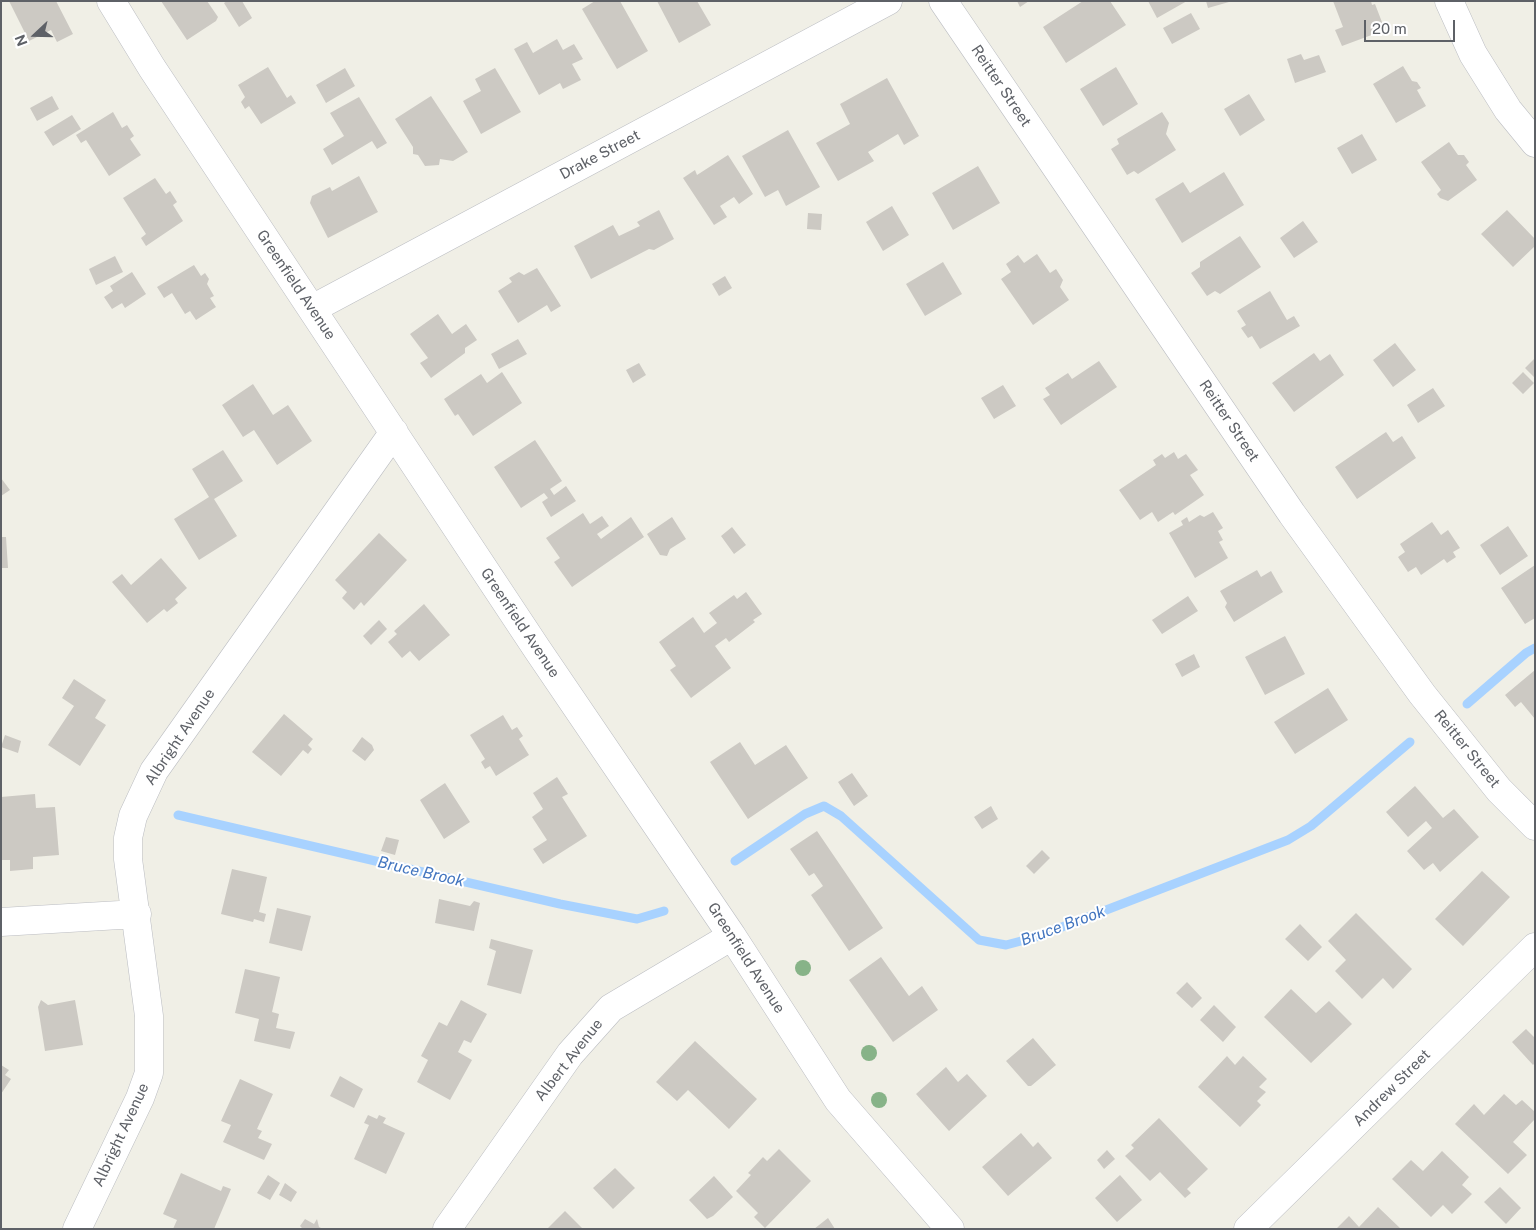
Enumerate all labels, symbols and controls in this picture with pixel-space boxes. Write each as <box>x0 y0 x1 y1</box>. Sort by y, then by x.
north arrow <box>10 10 60 60</box>
scale bar <box>1366 10 1457 42</box>
text: 20 m <box>1372 20 1407 37</box>
text: N <box>12 32 30 48</box>
street label: Reitter Street <box>967 42 1035 130</box>
street label: Drake Street <box>557 126 643 184</box>
street label: Greenfield Avenue <box>253 227 339 343</box>
street label: Reitter Street <box>1195 377 1263 465</box>
street label: Greenfield Avenue <box>477 565 563 681</box>
street label: Albright Avenue <box>141 685 219 789</box>
street label: Reitter Street <box>1430 707 1504 791</box>
water label: Bruce Brook <box>376 853 466 891</box>
street label: Greenfield Avenue <box>703 899 789 1017</box>
water label: Bruce Brook <box>1018 902 1108 950</box>
street label: Albert Avenue <box>531 1015 607 1105</box>
street label: Andrew Street <box>1350 1046 1434 1130</box>
street label: Albright Avenue <box>89 1080 153 1190</box>

